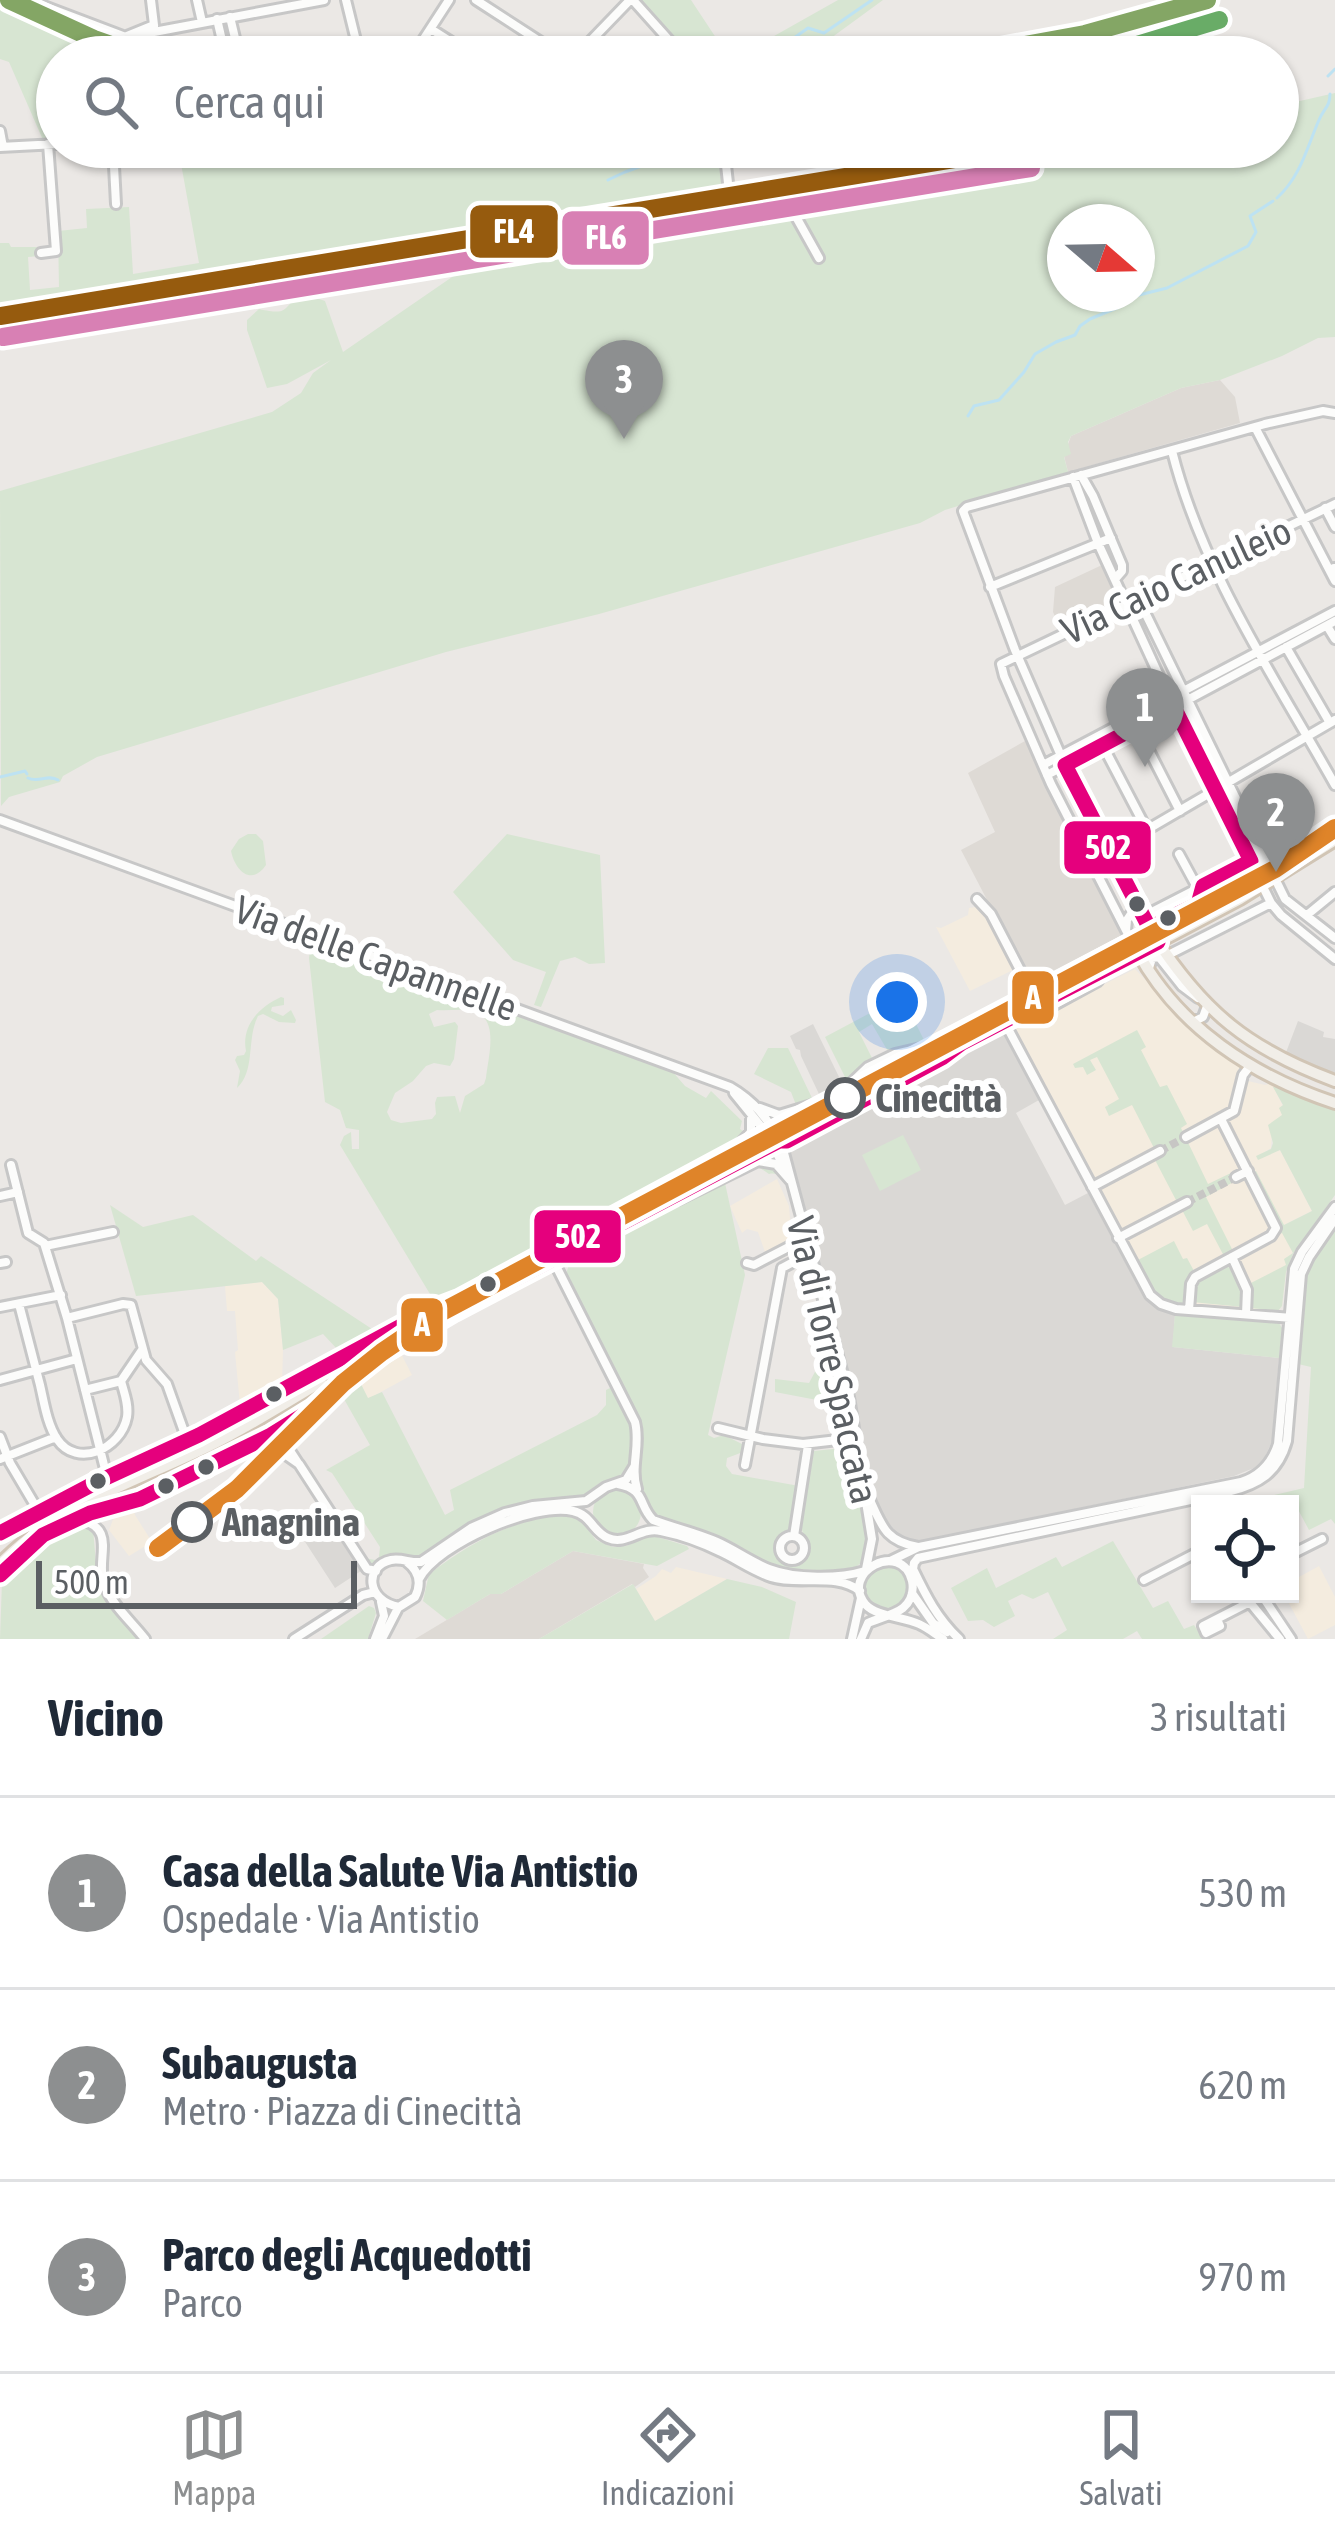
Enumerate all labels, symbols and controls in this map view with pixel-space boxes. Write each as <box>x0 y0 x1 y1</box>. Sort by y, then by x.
search box <box>36 36 1299 168</box>
icon: search <box>78 69 144 135</box>
text: Cerca qui <box>174 76 325 128</box>
line badge: FL4 <box>468 203 560 260</box>
north arrow <box>1047 204 1155 312</box>
line badge: FL6 <box>560 209 651 267</box>
text: FL4 <box>493 212 535 250</box>
text: FL6 <box>585 218 627 256</box>
pin: 3 <box>585 340 663 439</box>
street label: Via Caio Canuleio <box>1054 508 1298 652</box>
pin: 1 <box>1106 668 1184 767</box>
pin: 2 <box>1237 773 1315 872</box>
line badge: 502 <box>1062 819 1153 876</box>
text: 502 <box>1085 828 1131 866</box>
street label: Via delle Capannelle <box>229 887 523 1029</box>
unlabelled marker <box>1126 893 1148 915</box>
unlabelled marker <box>1157 907 1179 929</box>
line badge: A <box>1010 969 1056 1026</box>
your location <box>867 972 927 1032</box>
text: A <box>1024 978 1042 1016</box>
place label: Cinecittà <box>875 1076 1002 1120</box>
marker: Cinecittà <box>826 1079 864 1117</box>
line badge: 502 <box>532 1208 623 1265</box>
street label: Via di Torre Spaccata <box>779 1212 887 1508</box>
text: 502 <box>555 1217 601 1255</box>
unlabelled marker <box>477 1273 499 1295</box>
line badge: A <box>399 1296 445 1354</box>
text: A <box>413 1305 431 1343</box>
unlabelled marker <box>263 1383 285 1405</box>
unlabelled marker <box>195 1456 217 1478</box>
unlabelled marker <box>87 1470 109 1492</box>
unlabelled marker <box>155 1475 177 1497</box>
map controls <box>1191 1495 1299 1603</box>
button: locate <box>1191 1495 1299 1603</box>
place label: Anagnina <box>221 1500 360 1544</box>
marker: Anagnina <box>173 1503 211 1541</box>
scale bar <box>36 1555 357 1608</box>
text: 500 m <box>54 1563 129 1601</box>
text: Vicino <box>48 1688 164 1747</box>
text: 3 risultati <box>1150 1695 1287 1739</box>
text: Casa della Salute Via Antistio <box>162 1845 638 1897</box>
text: 1 <box>78 1871 96 1915</box>
text: 530 m <box>1199 1871 1287 1915</box>
text: Ospedale · Via Antistio <box>162 1897 480 1941</box>
text: Subaugusta <box>162 2037 357 2089</box>
text: 2 <box>78 2063 96 2107</box>
text: 620 m <box>1199 2063 1287 2107</box>
text: Metro · Piazza di Cinecittà <box>162 2089 523 2133</box>
text: Parco degli Acquedotti <box>162 2229 532 2281</box>
text: 3 <box>78 2255 96 2299</box>
text: 970 m <box>1199 2255 1287 2299</box>
text: Parco <box>162 2281 243 2325</box>
tab: Mappa <box>172 2402 256 2512</box>
tab: Indicazioni <box>601 2402 735 2512</box>
tab: Salvati <box>1079 2402 1163 2512</box>

